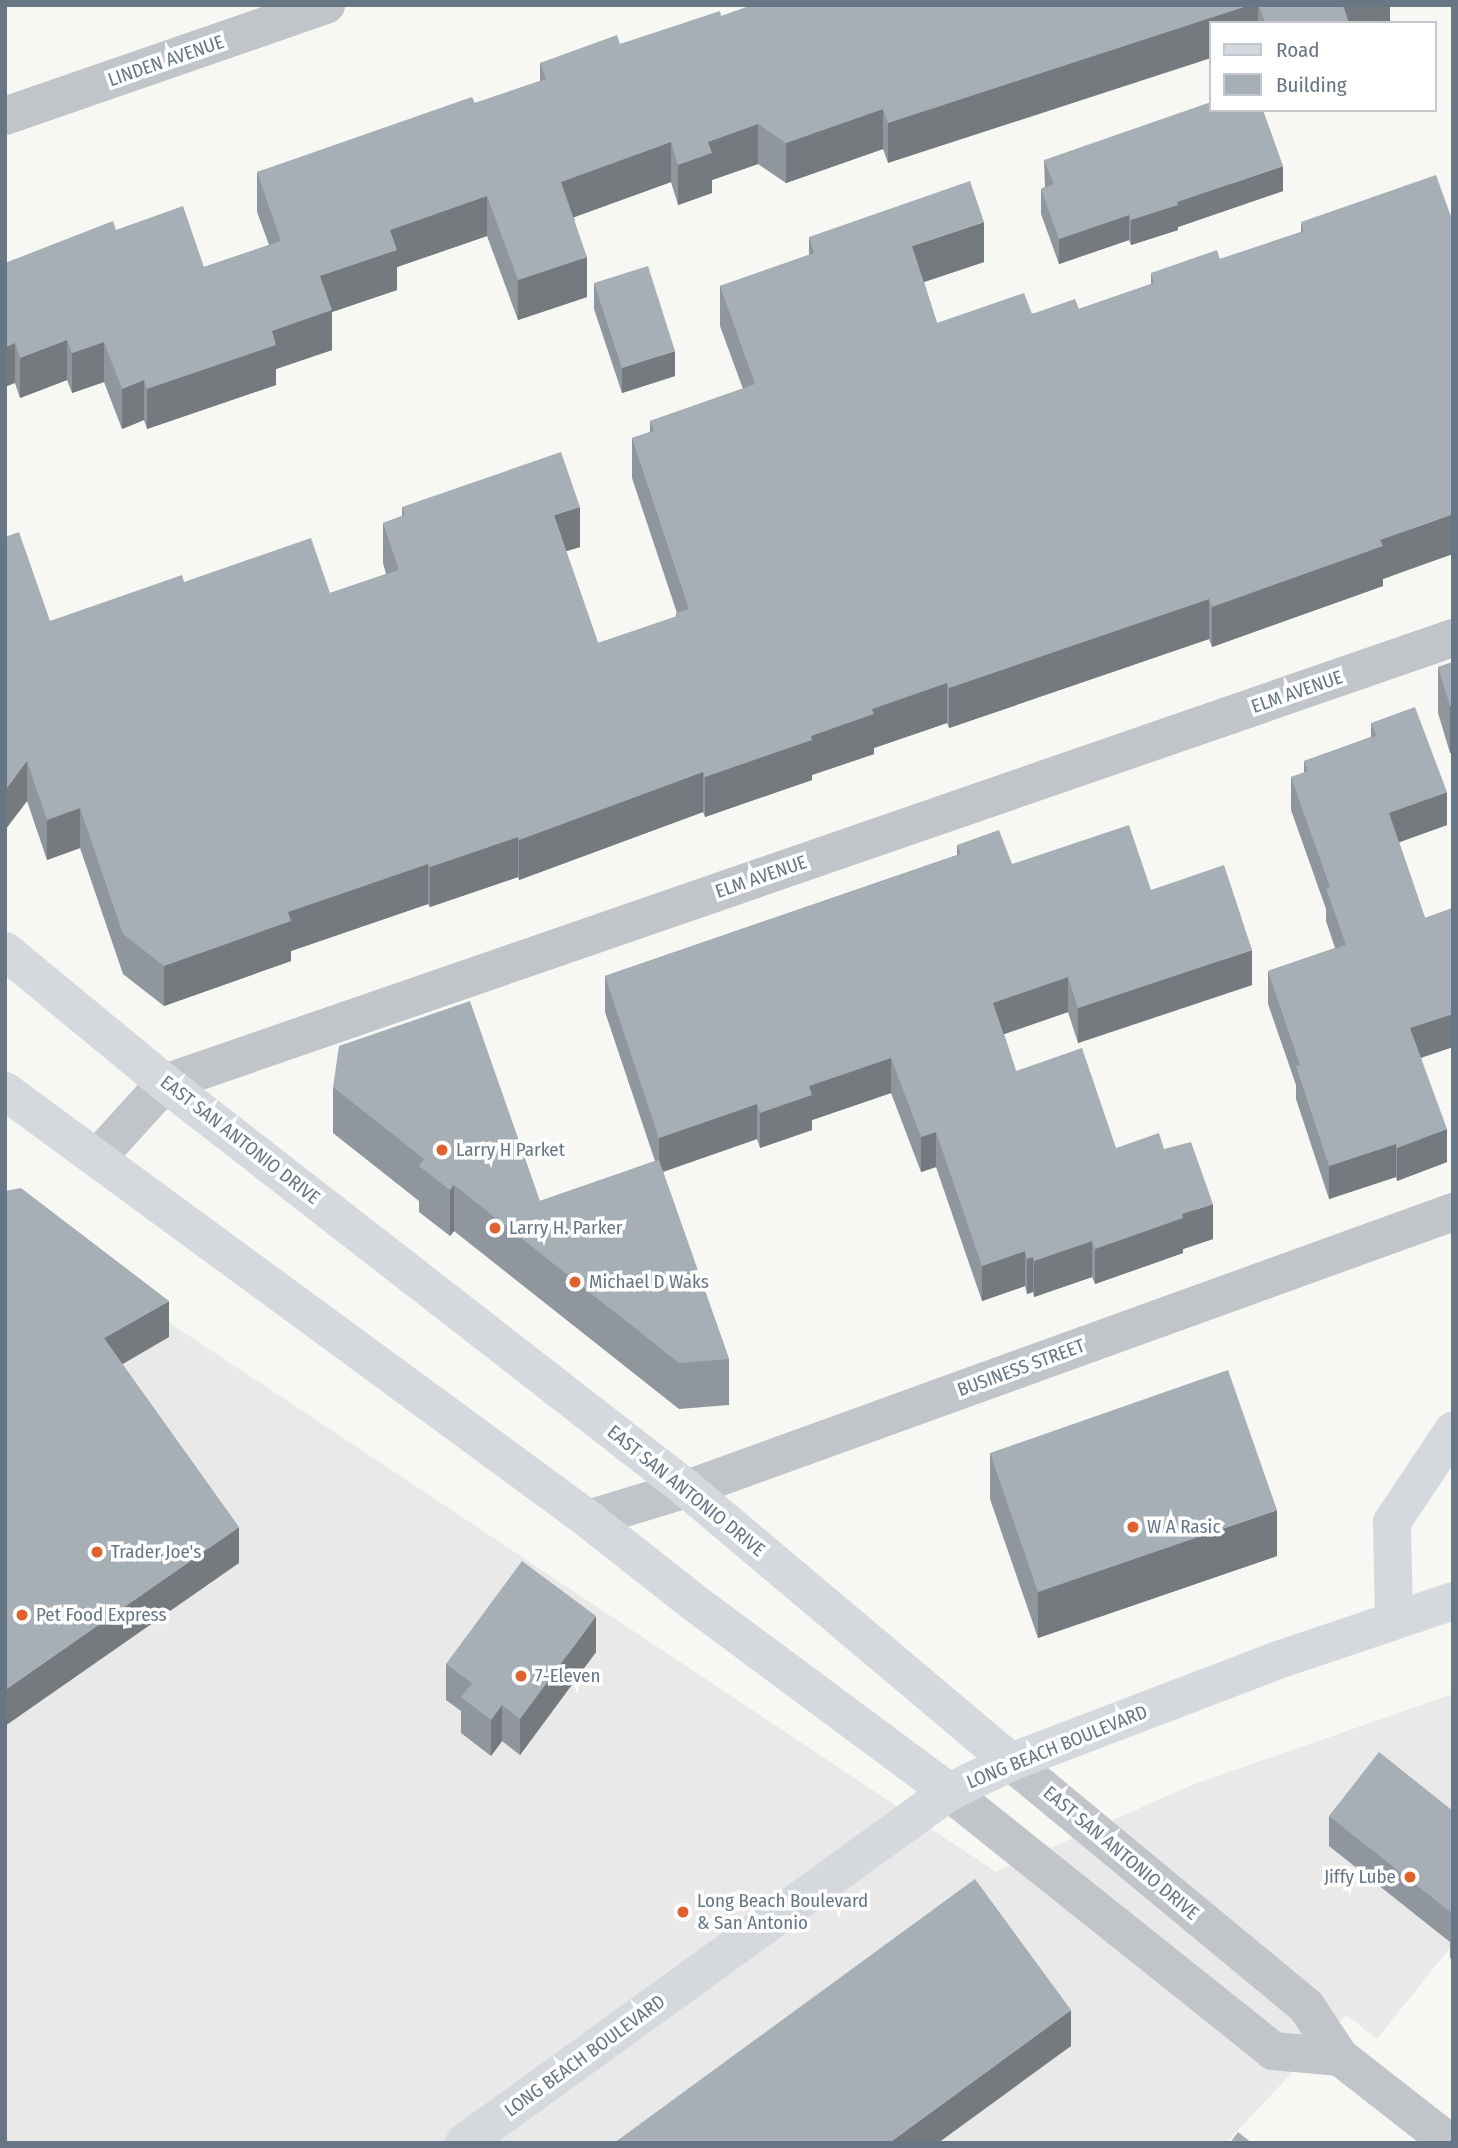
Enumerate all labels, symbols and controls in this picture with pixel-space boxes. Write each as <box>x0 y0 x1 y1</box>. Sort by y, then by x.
legend <box>1210 21 1437 112</box>
street label: LINDEN AVENUE <box>105 31 227 91</box>
text: Road <box>1276 37 1320 63</box>
text: Building <box>1276 72 1347 98</box>
street label: ELM AVENUE <box>1248 666 1346 718</box>
street label: ELM AVENUE <box>712 851 810 903</box>
street label: EAST SAN ANTONIO DRIVE <box>156 1071 324 1209</box>
place label: Larry H Parket <box>456 1139 565 1161</box>
marker: Larry H Parket <box>434 1142 450 1158</box>
place label: Larry H. Parker <box>509 1217 622 1239</box>
marker: Larry H. Parker <box>487 1220 503 1236</box>
place label: Michael D Waks <box>589 1271 709 1293</box>
marker: Michael D Waks <box>567 1274 583 1290</box>
street label: BUSINESS STREET <box>954 1334 1088 1402</box>
street label: EAST SAN ANTONIO DRIVE <box>603 1420 769 1562</box>
place label: W A Rasic <box>1147 1516 1221 1538</box>
marker: W A Rasic <box>1125 1519 1141 1535</box>
place label: Trader Joe's <box>111 1541 201 1563</box>
marker: Trader Joe's <box>89 1544 105 1560</box>
place label: Pet Food Express <box>36 1604 167 1626</box>
marker: Pet Food Express <box>14 1607 30 1623</box>
place label: 7-Eleven <box>535 1665 600 1687</box>
marker: 7-Eleven <box>513 1668 529 1684</box>
street label: LONG BEACH BOULEVARD <box>963 1700 1151 1794</box>
street label: EAST SAN ANTONIO DRIVE <box>1039 1781 1203 1925</box>
place label: Jiffy Lube <box>1324 1866 1396 1888</box>
marker: Jiffy Lube <box>1402 1869 1418 1885</box>
place label: Long Beach Boulevard & San Antonio <box>697 1890 868 1934</box>
marker: Long Beach Boulevard & San Antonio <box>675 1904 691 1920</box>
street label: LONG BEACH BOULEVARD <box>500 1990 670 2122</box>

